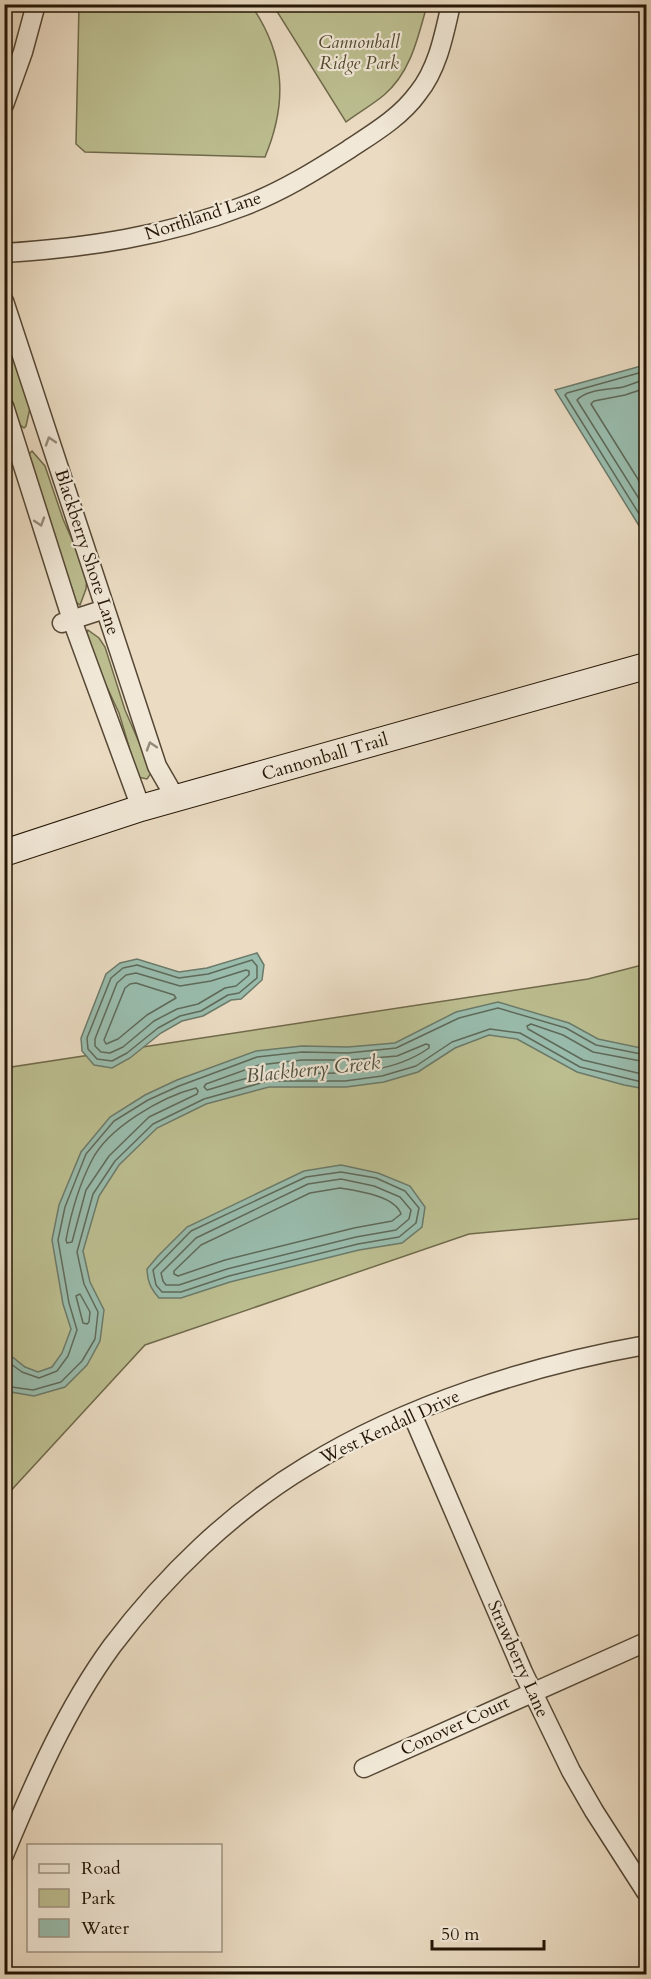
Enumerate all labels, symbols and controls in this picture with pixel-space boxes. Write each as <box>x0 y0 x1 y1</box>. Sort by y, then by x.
park label: Cannonball Ridge Park <box>318 30 401 76</box>
street label: Northland Lane <box>141 185 265 247</box>
one-way arrow <box>45 436 58 447</box>
street label: Blackberry Shore Lane <box>48 466 126 638</box>
one-way arrow <box>33 516 46 527</box>
street label: Cannonball Trail <box>259 727 392 787</box>
one-way arrow <box>146 741 158 752</box>
water label: Blackberry Creek <box>244 1049 382 1089</box>
street label: West Kendall Drive <box>315 1384 464 1471</box>
street label: Strawberry Lane <box>481 1596 555 1722</box>
street label: Conover Court <box>396 1690 514 1762</box>
legend <box>27 1844 222 1952</box>
text: Road <box>81 1856 121 1881</box>
text: Park <box>81 1886 116 1911</box>
scale bar <box>432 1913 544 1951</box>
text: Water <box>80 1916 130 1941</box>
text: 50 m <box>441 1922 480 1947</box>

